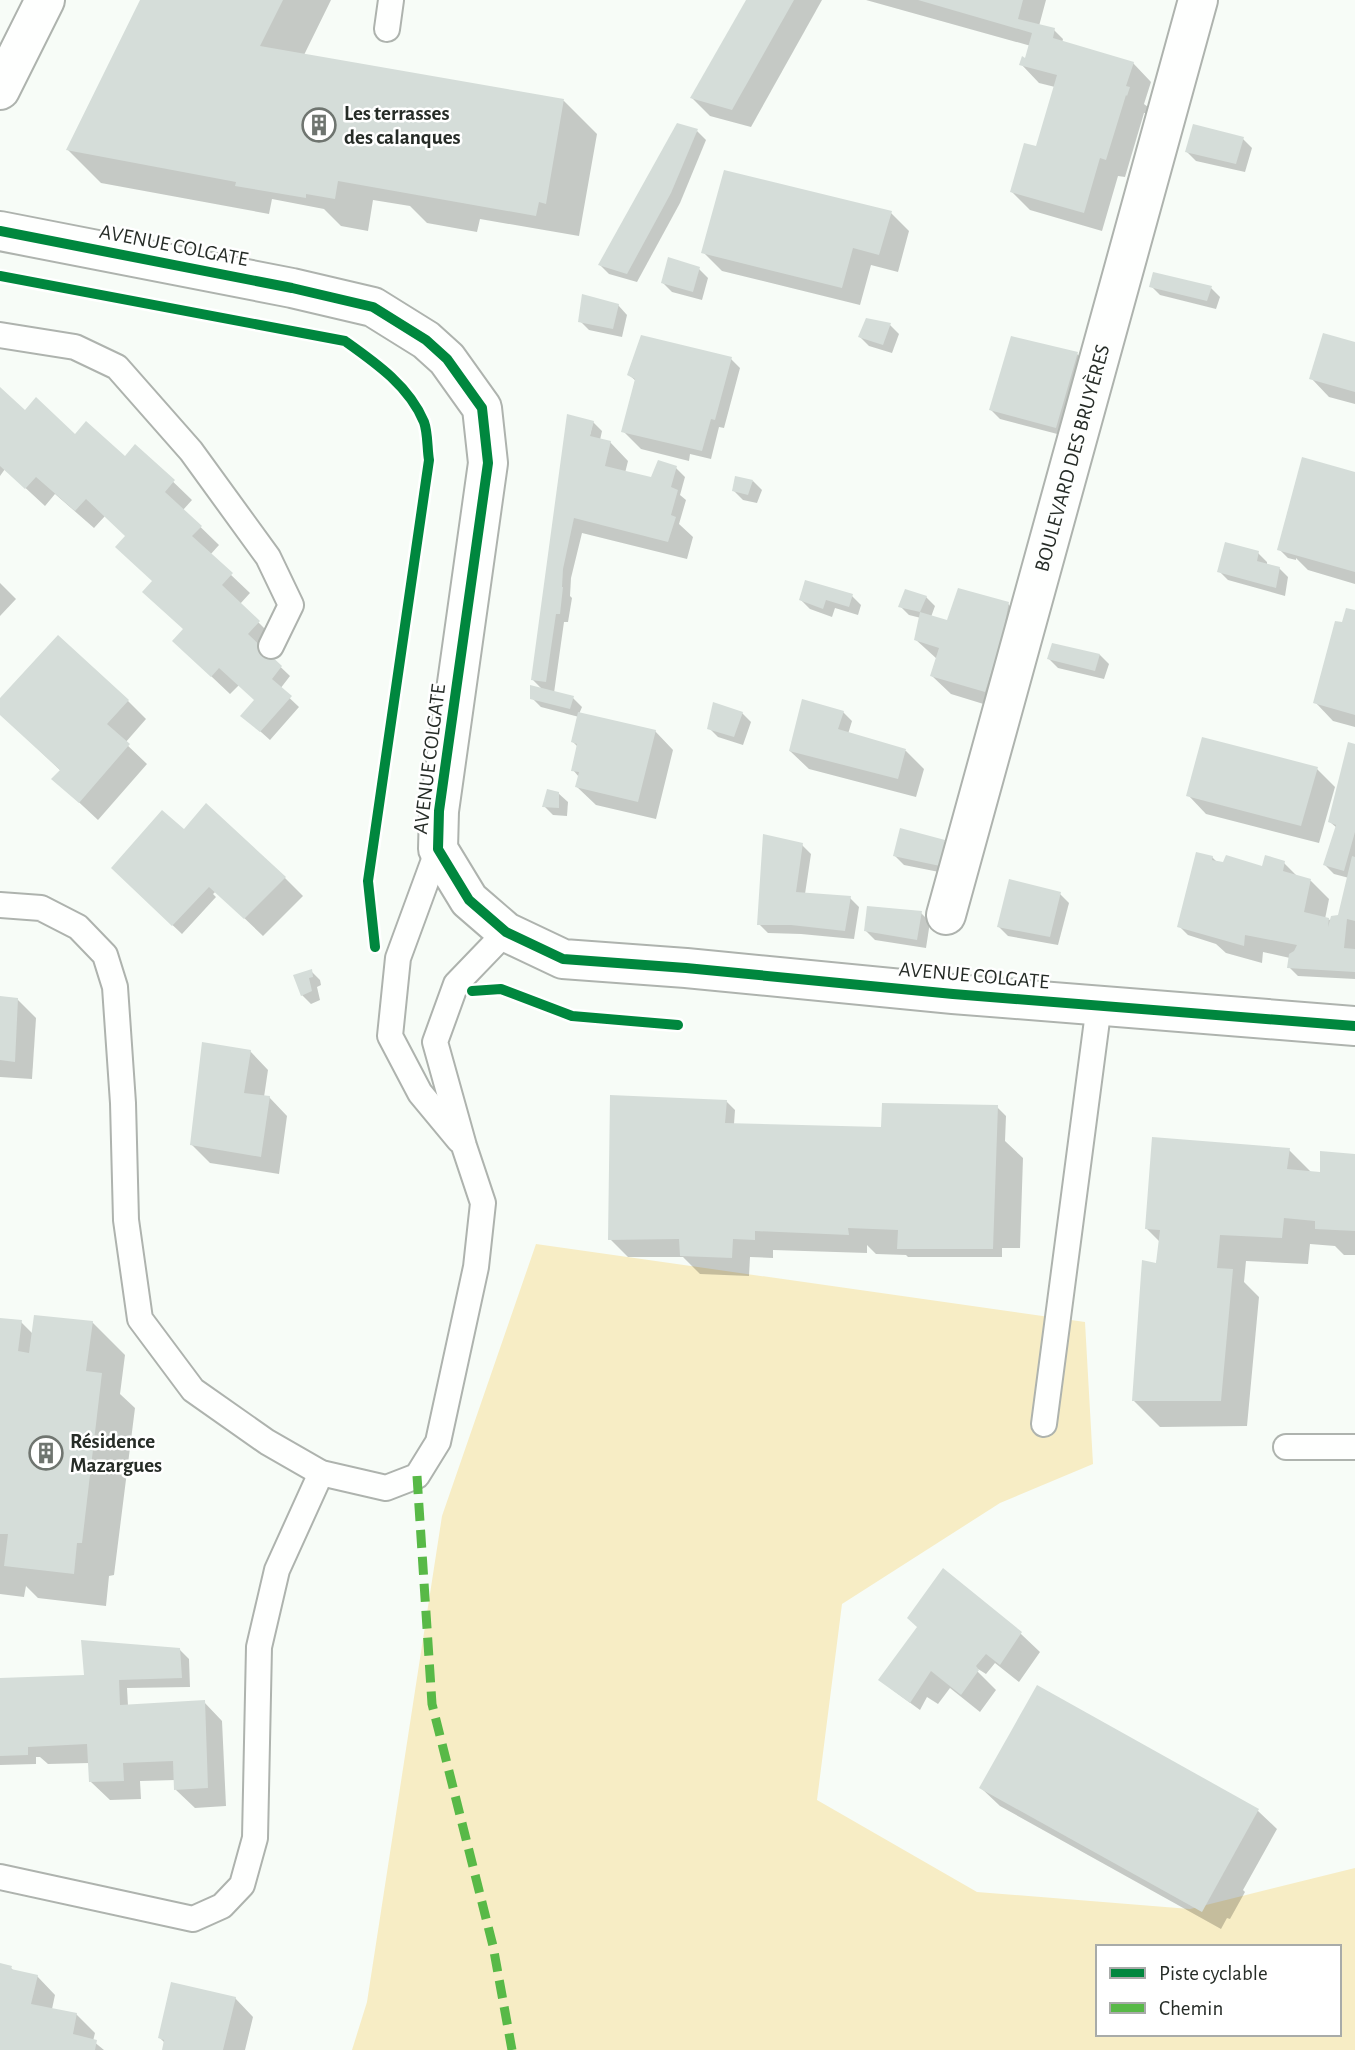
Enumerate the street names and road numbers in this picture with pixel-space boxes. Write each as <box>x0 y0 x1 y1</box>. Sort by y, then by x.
street label: AVENUE COLGATE <box>98 221 250 270</box>
street label: BOULEVARD DES BRUYÈRES <box>1031 342 1114 574</box>
street label: AVENUE COLGATE <box>410 683 449 835</box>
street label: AVENUE COLGATE <box>898 958 1050 993</box>

